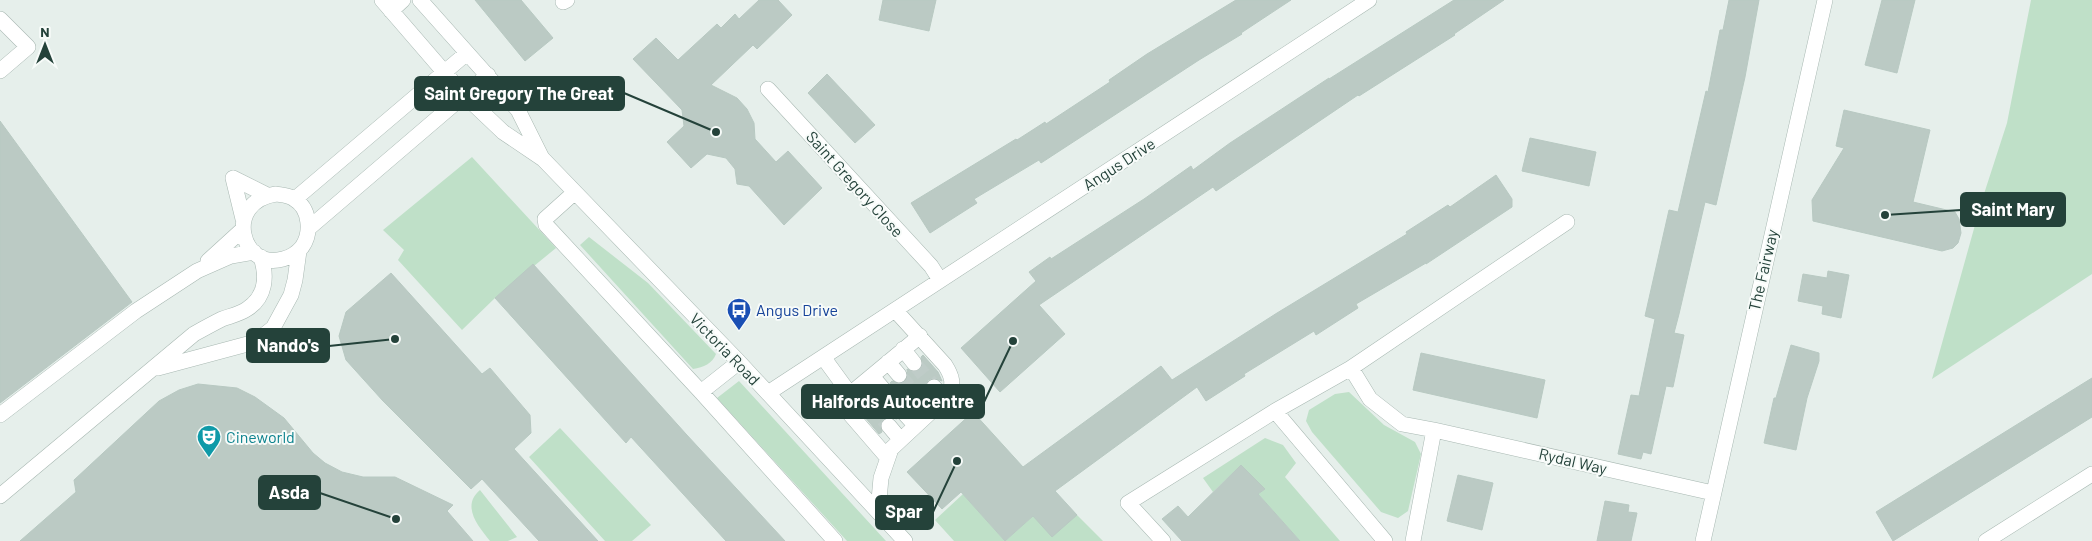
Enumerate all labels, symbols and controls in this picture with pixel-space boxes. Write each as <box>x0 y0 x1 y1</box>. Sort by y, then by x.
north arrow <box>20 20 70 70</box>
text: N <box>40 23 50 40</box>
callout: Saint Gregory The Great <box>415 77 624 110</box>
text: Saint Gregory The Great <box>424 82 614 104</box>
street label: Saint Gregory Close <box>803 127 908 240</box>
street label: Angus Drive <box>1079 133 1158 194</box>
callout: Saint Mary <box>1961 193 2065 226</box>
text: Saint Mary <box>1971 198 2055 220</box>
street label: The Fairway <box>1744 227 1781 313</box>
bus stop icon: Angus Drive <box>726 297 752 331</box>
place label: Angus Drive <box>756 300 838 319</box>
street label: Victoria Road <box>686 309 764 389</box>
callout: Nando's <box>247 329 329 362</box>
text: Nando's <box>257 334 319 356</box>
callout: Halfords Autocentre <box>802 385 984 418</box>
text: Halfords Autocentre <box>812 390 974 412</box>
theatre icon: Cineworld <box>196 424 222 458</box>
place label: Cineworld <box>226 427 295 446</box>
street label: Rydal Way <box>1537 443 1610 478</box>
callout: Asda <box>259 476 320 509</box>
text: Asda <box>269 481 309 503</box>
callout: Spar <box>876 496 933 529</box>
text: Spar <box>885 500 923 522</box>

